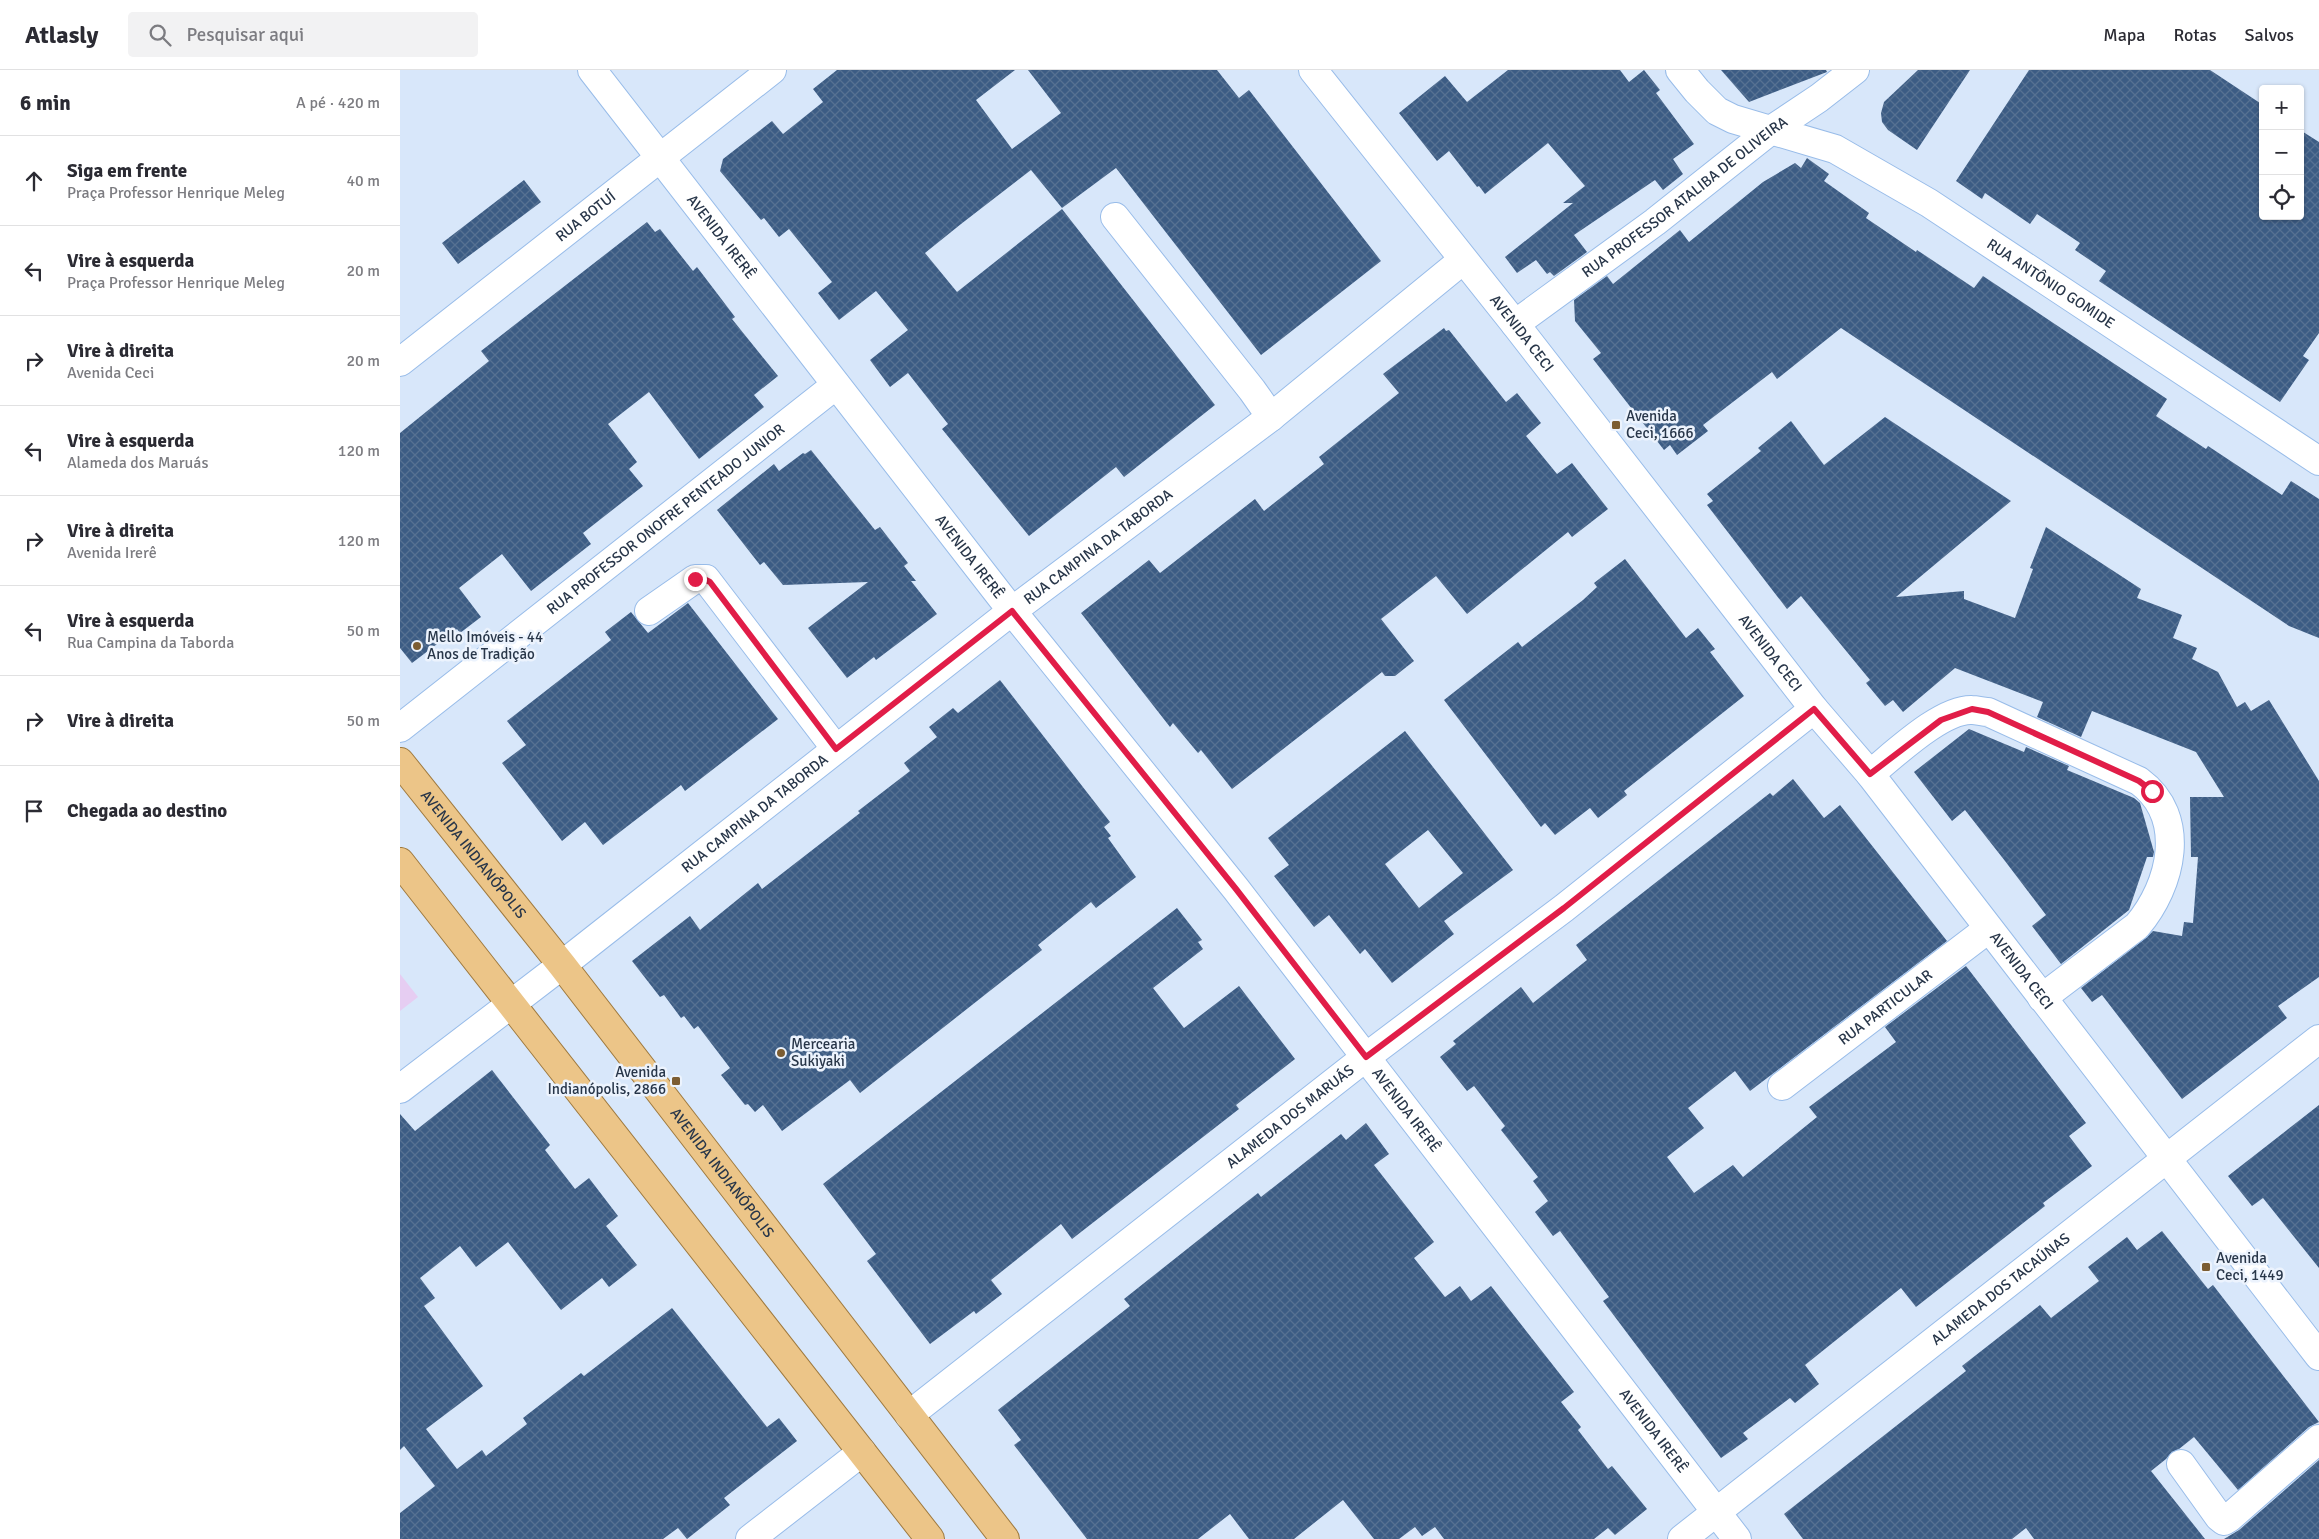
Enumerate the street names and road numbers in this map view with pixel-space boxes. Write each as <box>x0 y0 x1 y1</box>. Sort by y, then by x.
street label: RUA PROFESSOR ATALIBA DE OLIVEIRA <box>1578 113 1791 281</box>
street label: RUA BOTUÍ <box>552 186 620 245</box>
street label: AVENIDA IRERÊ <box>683 191 760 282</box>
street label: RUA ANTÔNIO GOMIDE <box>1984 235 2118 332</box>
street label: AVENIDA CECI <box>1486 291 1558 375</box>
street label: RUA PROFESSOR ONOFRE PENTEADO JUNIOR <box>543 420 788 618</box>
street label: RUA CAMPINA DA TABORDA <box>1020 485 1176 608</box>
street label: AVENIDA IRERÊ <box>931 511 1008 602</box>
street label: AVENIDA CECI <box>1735 611 1806 695</box>
street label: RUA CAMPINA DA TABORDA <box>678 750 831 877</box>
street label: AVENIDA INDIANÓPOLIS <box>417 786 530 922</box>
street label: AVENIDA CECI <box>1986 928 2057 1013</box>
street label: RUA PARTICULAR <box>1835 966 1936 1049</box>
street label: ALAMEDA DOS MARUÁS <box>1223 1061 1358 1172</box>
street label: AVENIDA IRERÊ <box>1368 1064 1445 1156</box>
street label: AVENIDA INDIANÓPOLIS <box>667 1104 778 1241</box>
street label: ALAMEDA DOS TACAÚNAS <box>1928 1229 2073 1349</box>
street label: AVENIDA IRERÊ <box>1615 1385 1692 1477</box>

